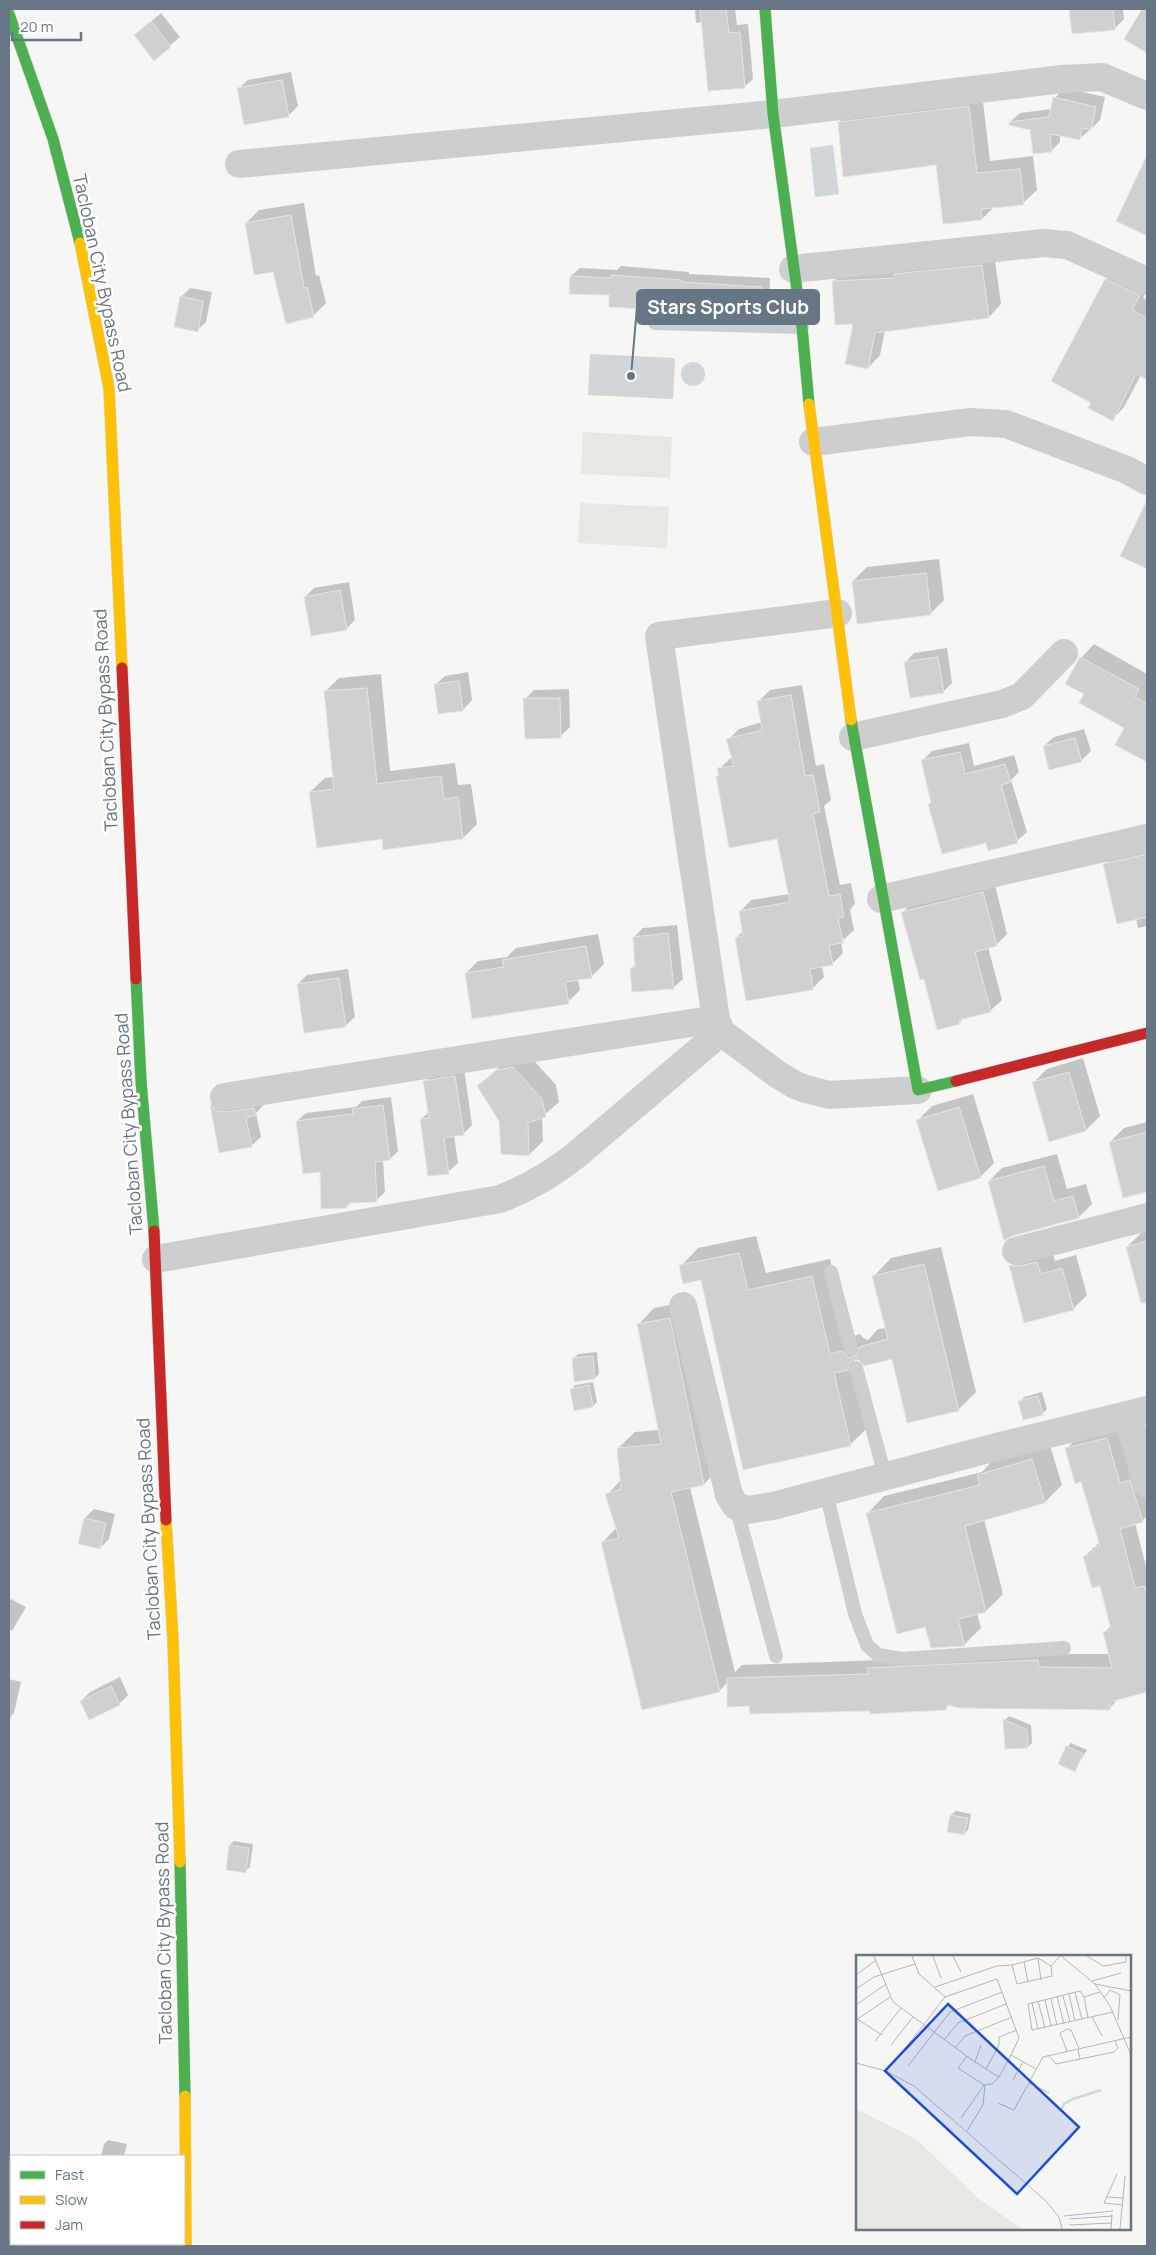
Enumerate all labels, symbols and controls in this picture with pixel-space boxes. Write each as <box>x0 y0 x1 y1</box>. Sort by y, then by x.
scale bar <box>12 10 81 42</box>
text: 20 m <box>20 16 53 37</box>
street label: Tacloban City Bypass Road <box>68 172 138 394</box>
callout: Stars Sports Club <box>637 290 819 324</box>
text: Stars Sports Club <box>647 294 809 320</box>
street label: Tacloban City Bypass Road <box>87 608 123 832</box>
street label: Tacloban City Bypass Road <box>108 1012 148 1236</box>
street label: Tacloban City Bypass Road <box>130 1417 166 1641</box>
street label: Tacloban City Bypass Road <box>149 1822 177 2044</box>
inset map <box>856 1955 1131 2230</box>
legend <box>10 2155 185 2245</box>
text: Fast <box>55 2164 84 2185</box>
text: Slow <box>55 2189 88 2210</box>
text: Jam <box>55 2214 83 2235</box>

